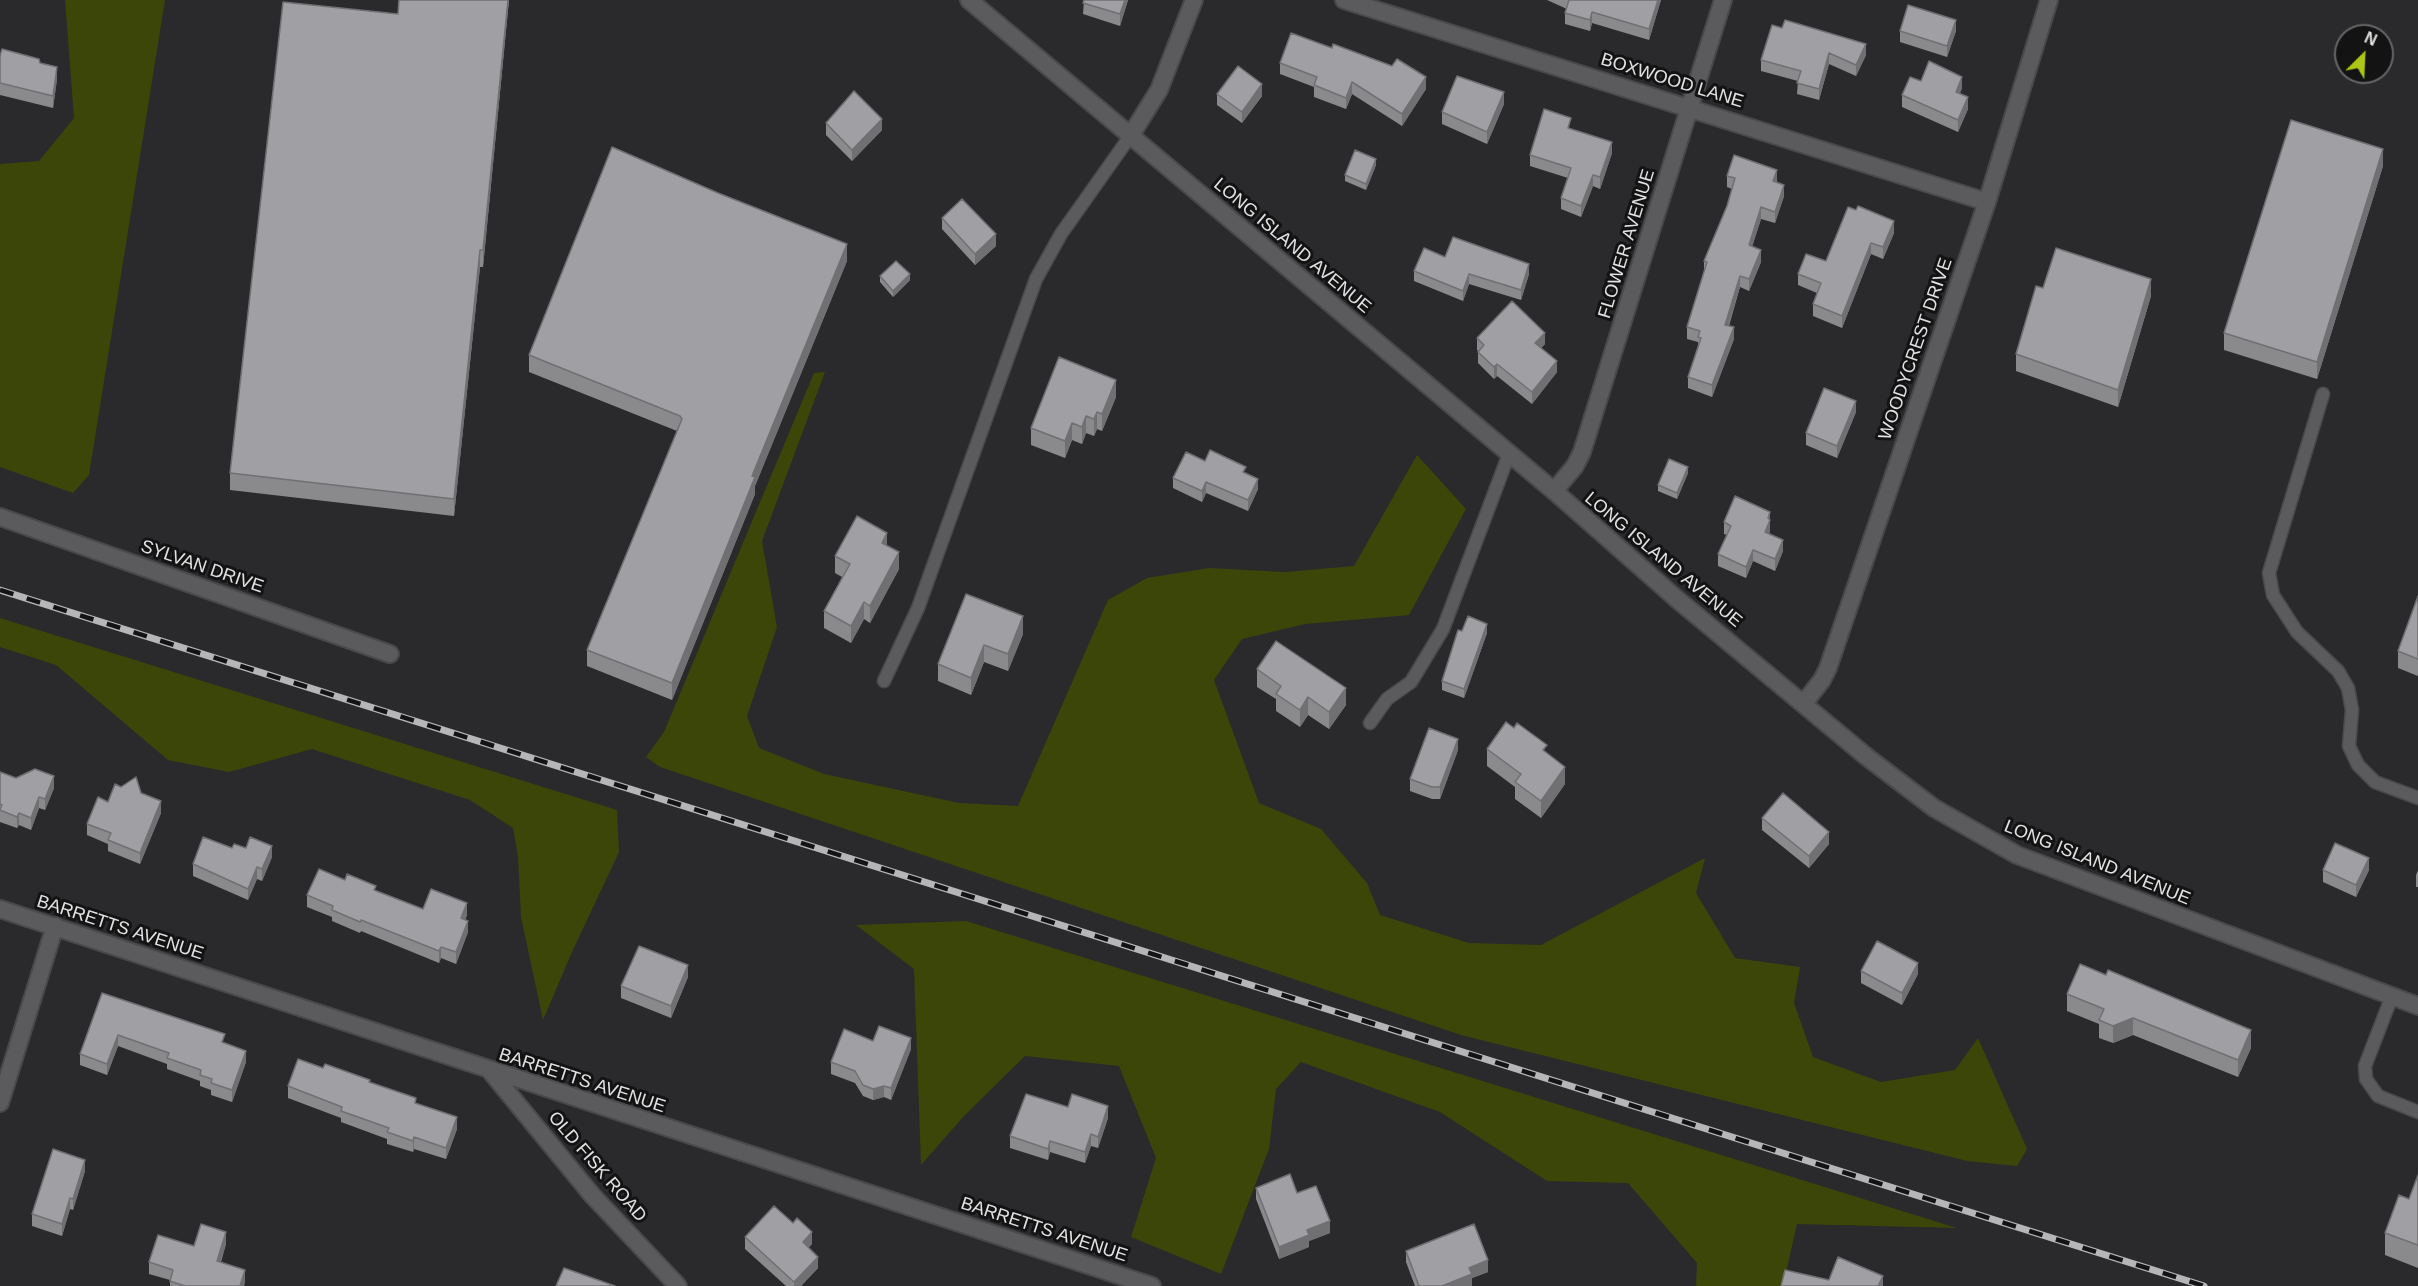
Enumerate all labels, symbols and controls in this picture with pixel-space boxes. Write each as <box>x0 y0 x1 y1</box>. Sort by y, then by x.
north arrow <box>2334 24 2394 84</box>
text: N <box>2362 29 2379 49</box>
street label: BOXWOOD LANE <box>1598 49 1746 113</box>
street label: FLOWER AVENUE <box>1594 167 1660 321</box>
street label: LONG ISLAND AVENUE <box>1209 174 1375 318</box>
street label: WOODYCREST DRIVE <box>1875 255 1957 443</box>
street label: LONG ISLAND AVENUE <box>1580 488 1746 632</box>
street label: SYLVAN DRIVE <box>138 536 266 598</box>
street label: LONG ISLAND AVENUE <box>2001 816 2193 910</box>
street label: BARRETTS AVENUE <box>34 891 206 965</box>
street label: BARRETTS AVENUE <box>496 1044 668 1118</box>
street label: OLD FISK ROAD <box>543 1107 651 1227</box>
street label: BARRETTS AVENUE <box>958 1193 1130 1267</box>

